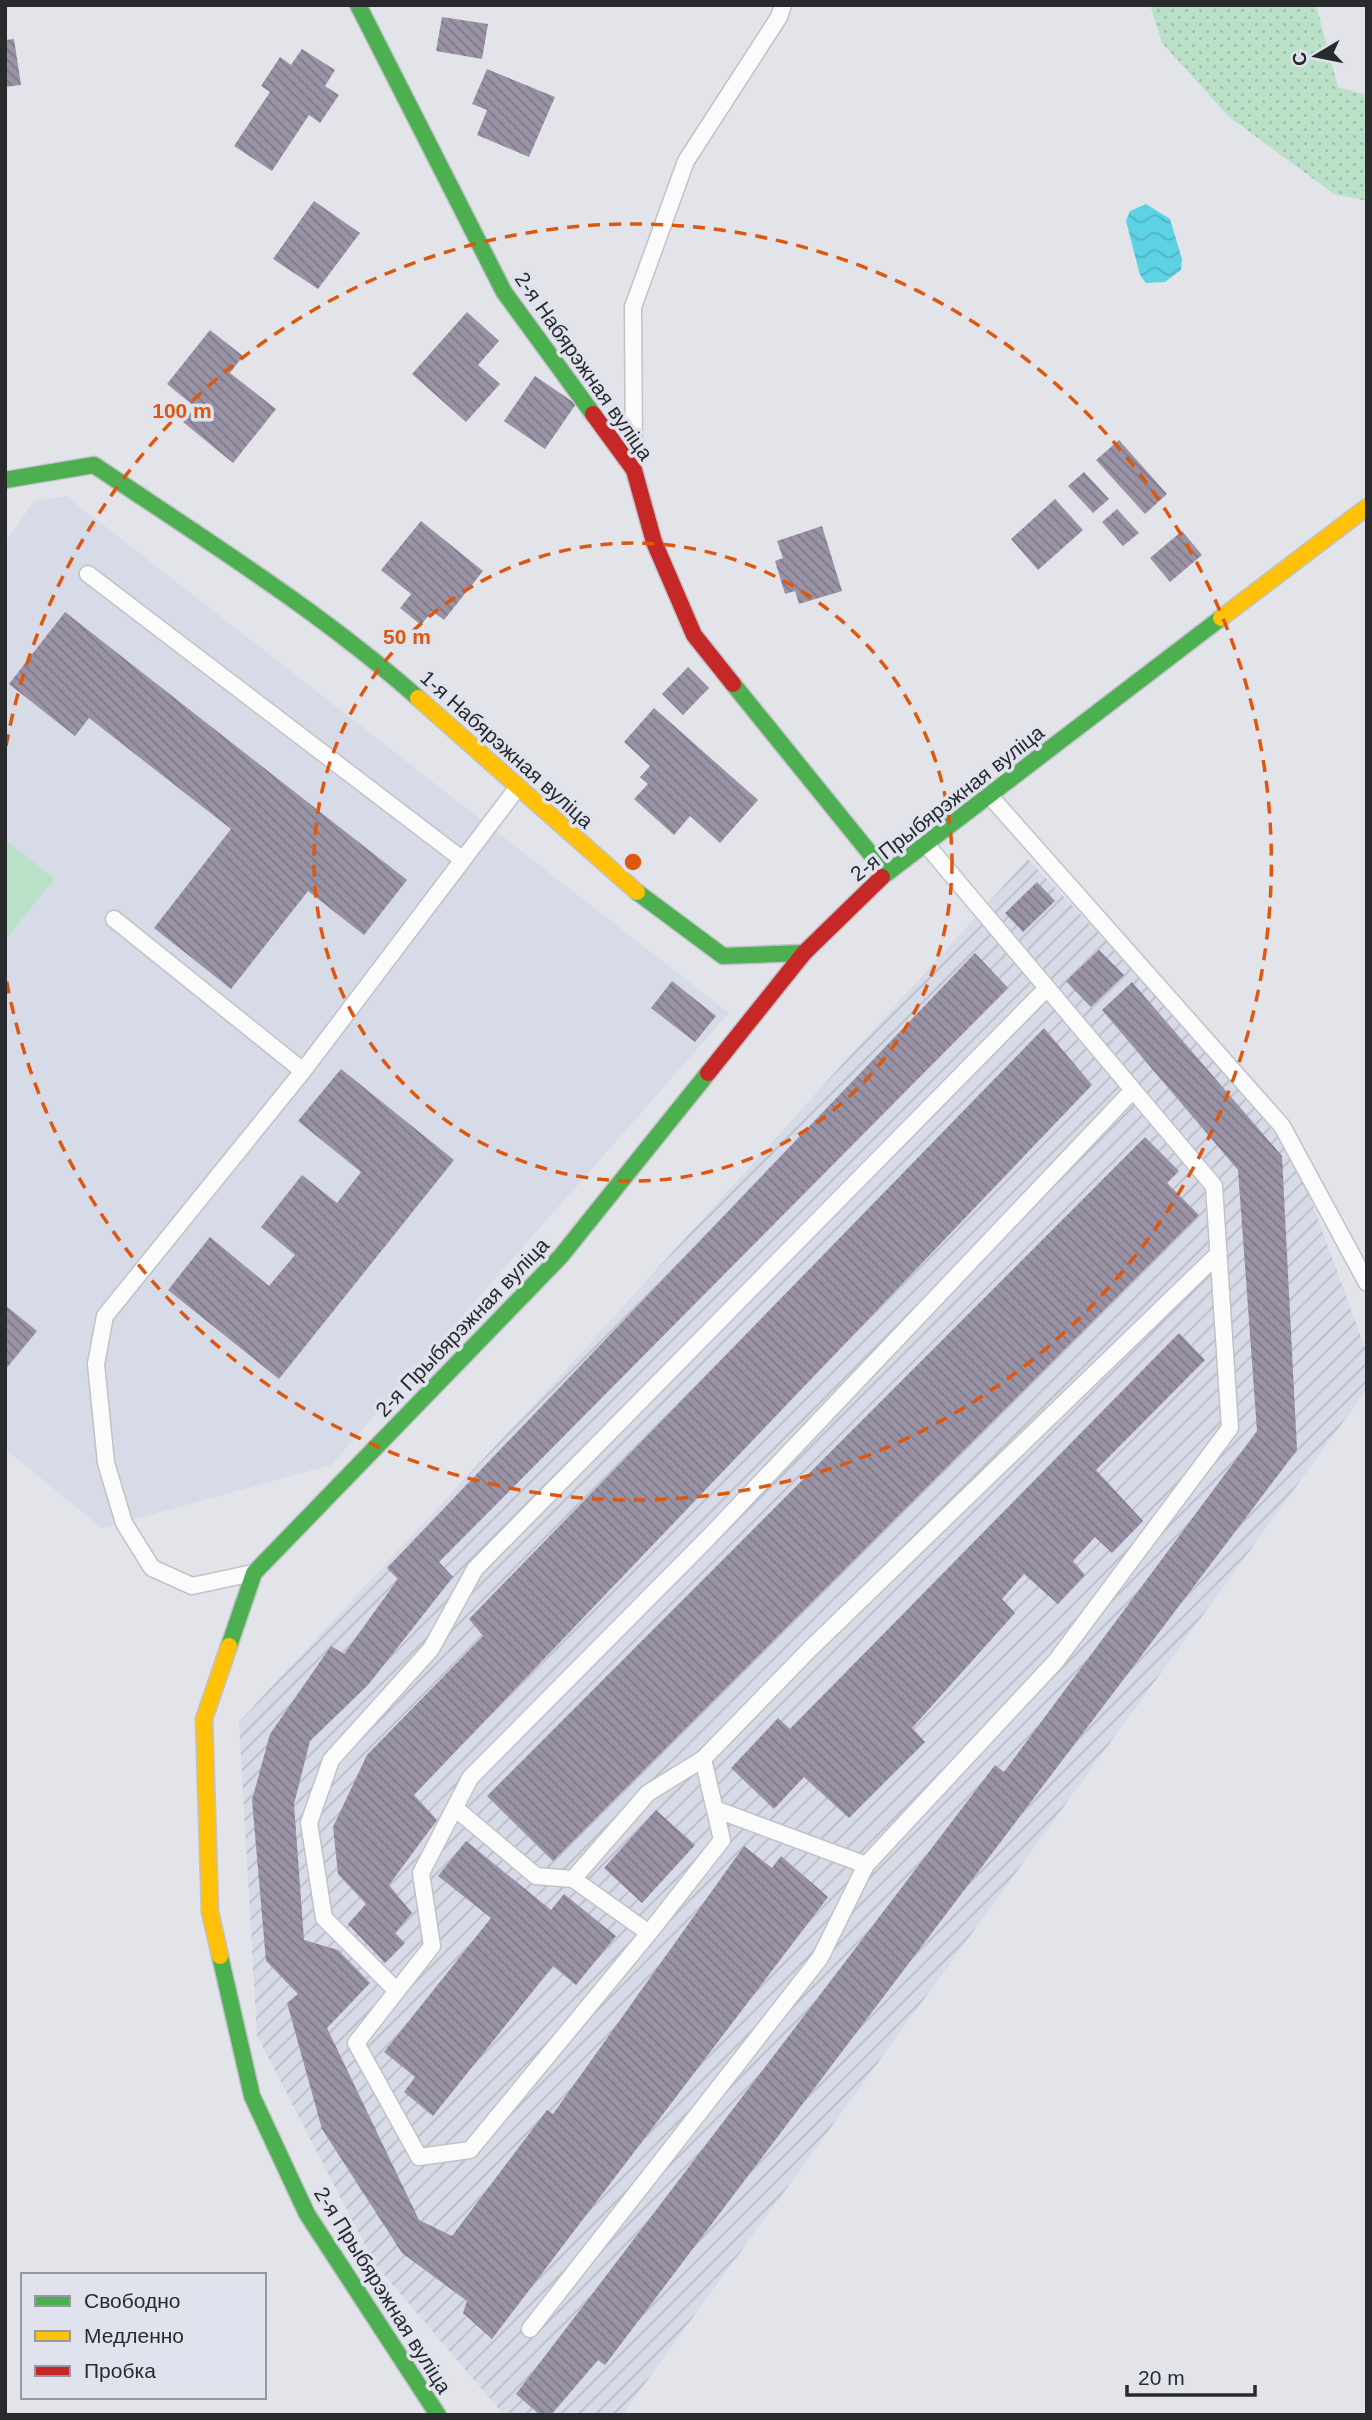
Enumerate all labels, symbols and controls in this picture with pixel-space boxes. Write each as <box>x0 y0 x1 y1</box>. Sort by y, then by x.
north arrow <box>1281 21 1351 91</box>
text: С <box>1288 50 1311 67</box>
street label: 2-я Набярэжная вуліца <box>510 268 658 465</box>
text: 100 m <box>152 399 212 422</box>
text: 50 m <box>383 625 431 648</box>
street label: 1-я Набярэжная вуліца <box>416 666 598 833</box>
street label: 2-я Прыбярэжная вуліца <box>846 720 1048 886</box>
centre of rings <box>621 850 645 874</box>
street label: 2-я Прыбярэжная вуліца <box>371 1233 553 1421</box>
street label: 2-я Прыбярэжная вуліца <box>310 2183 456 2398</box>
legend <box>21 2273 266 2399</box>
text: Свободно <box>84 2289 181 2312</box>
text: Медленно <box>84 2324 184 2347</box>
scale bar <box>1127 2354 1255 2398</box>
text: Пробка <box>84 2359 156 2382</box>
text: 20 m <box>1138 2366 1185 2389</box>

